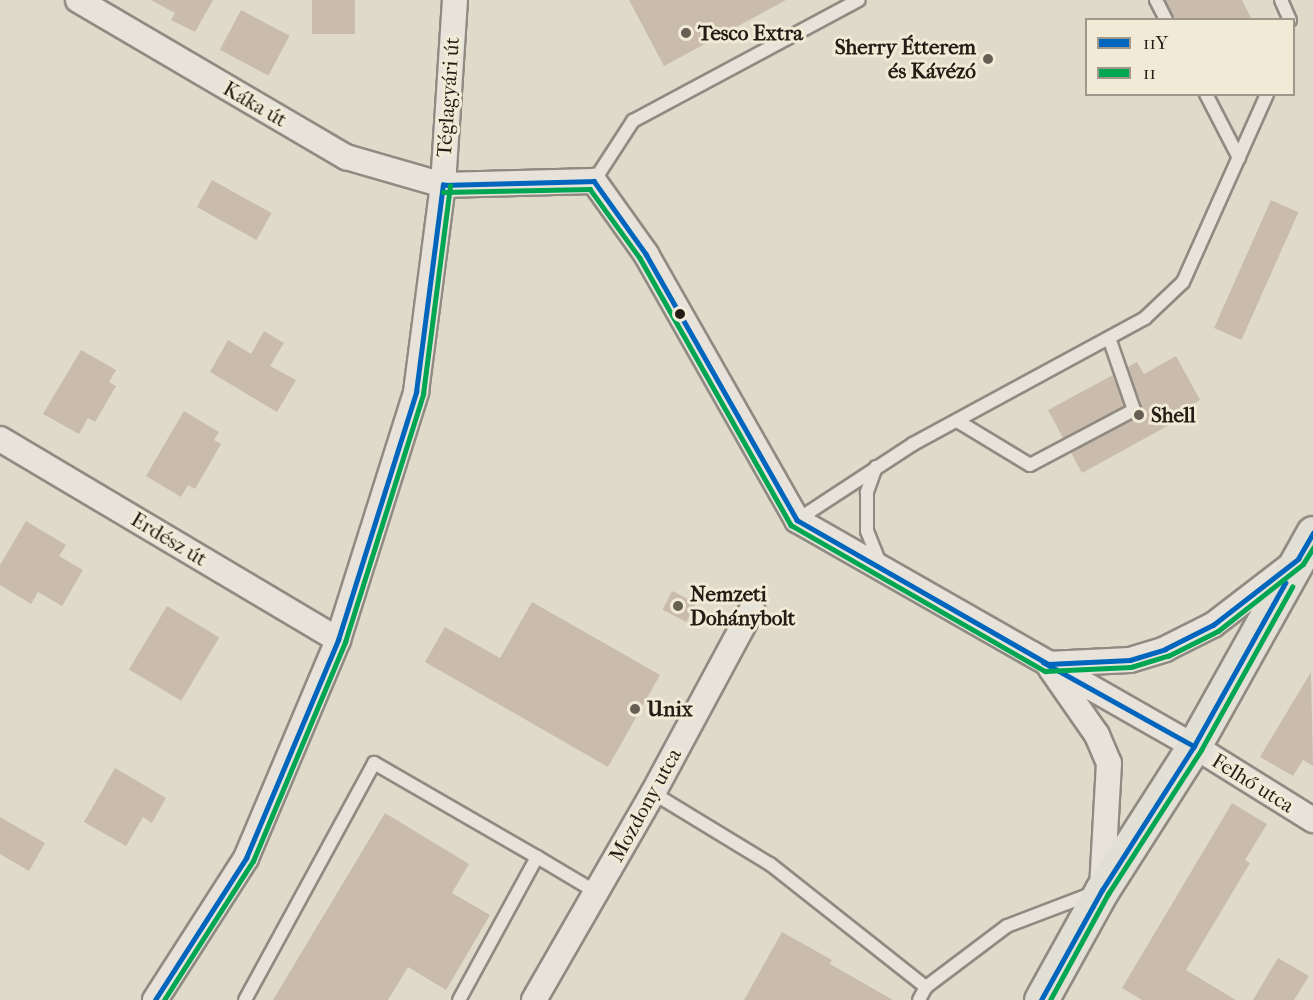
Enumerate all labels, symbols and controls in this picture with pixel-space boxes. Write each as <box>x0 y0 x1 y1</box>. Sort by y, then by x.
legend <box>1085 18 1295 96</box>
place label: Tesco Extra <box>698 20 803 46</box>
marker: Tesco Extra <box>679 26 693 40</box>
text: 11Y <box>1143 33 1168 54</box>
place label: Sherry Étterem és Kávézó <box>835 34 976 84</box>
street label: Téglagyári út <box>431 36 465 158</box>
marker: Sherry Étterem és Kávézó <box>981 52 995 66</box>
text: 11 <box>1143 63 1156 84</box>
street label: Káka út <box>219 76 291 132</box>
unlabelled marker <box>674 308 686 320</box>
place label: Shell <box>1151 402 1195 428</box>
marker: Shell <box>1132 408 1146 422</box>
street label: Erdész út <box>126 507 212 571</box>
place label: Nemzeti Dohánybolt <box>690 581 795 631</box>
marker: Nemzeti Dohánybolt <box>671 599 685 613</box>
place label: Unix <box>647 696 693 722</box>
marker: Unix <box>628 702 642 716</box>
street label: Mozdony utca <box>603 744 687 866</box>
street label: Felhő utca <box>1207 748 1299 818</box>

